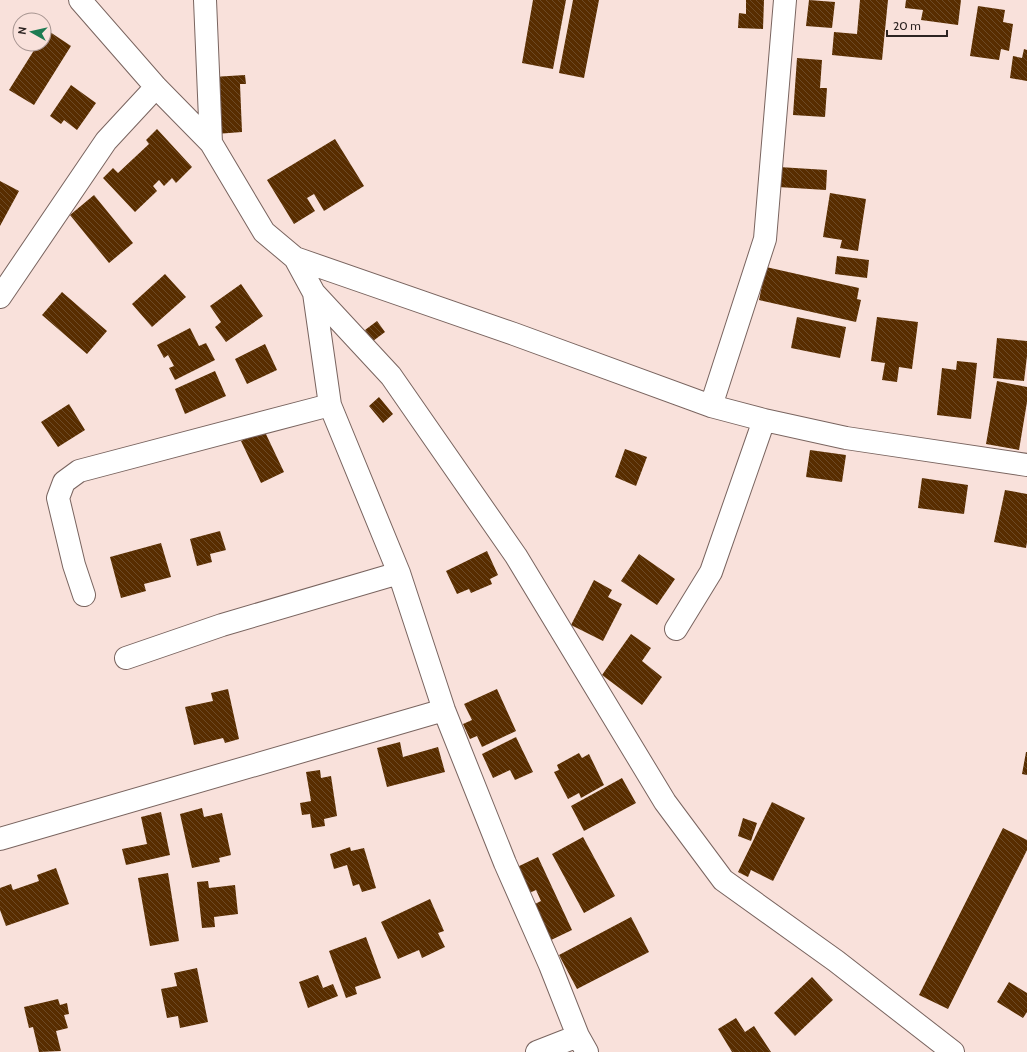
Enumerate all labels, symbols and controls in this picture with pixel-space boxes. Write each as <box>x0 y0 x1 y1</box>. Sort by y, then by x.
north arrow <box>12 12 52 52</box>
scale bar <box>887 12 947 38</box>
text: 20 m <box>893 18 921 33</box>
text: N <box>15 26 30 35</box>

